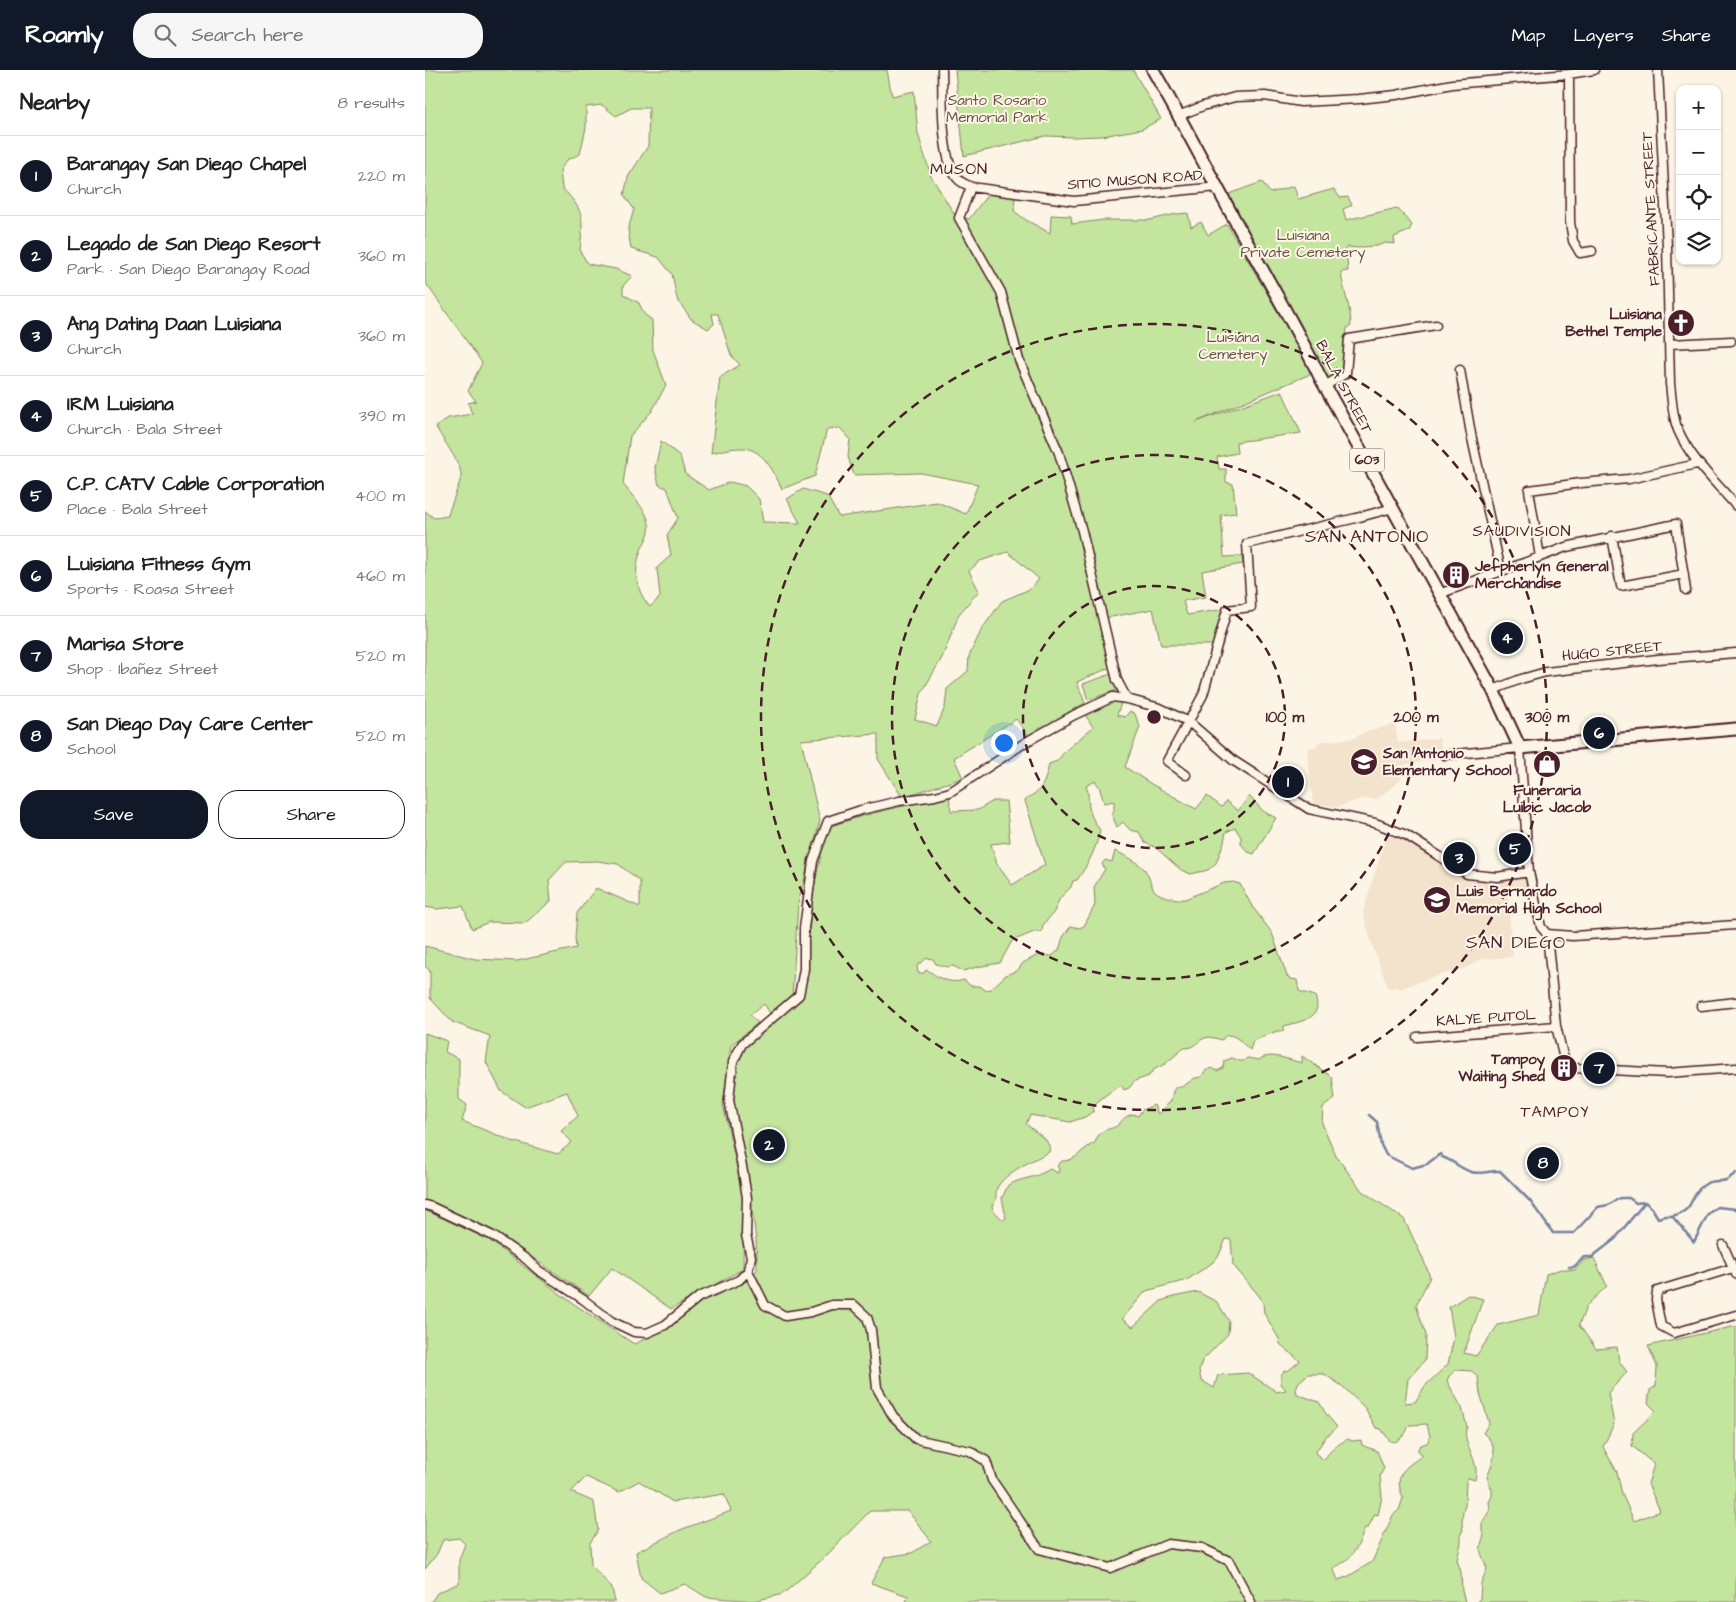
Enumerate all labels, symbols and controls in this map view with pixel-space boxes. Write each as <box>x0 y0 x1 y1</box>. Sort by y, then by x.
search box <box>133 13 483 58</box>
text: Roamly <box>25 18 103 52</box>
icon: search <box>151 21 179 49</box>
text: Search here <box>191 22 304 49</box>
text: Map <box>1511 23 1545 48</box>
text: Layers <box>1573 23 1634 48</box>
text: Share <box>1662 23 1711 48</box>
map controls <box>1676 85 1721 265</box>
button: + <box>1676 85 1721 130</box>
text: Nearby <box>20 88 90 117</box>
park label: Santo Rosario Memorial Park <box>946 90 1048 128</box>
text: 8 results <box>338 92 405 114</box>
button: − <box>1676 130 1721 175</box>
street label: FABRICANTE STREET <box>1636 131 1666 287</box>
text: Barangay San Diego Chapel <box>67 151 306 178</box>
district label: MUSON <box>930 158 988 180</box>
text: 1 <box>35 165 37 187</box>
text: 220 m <box>358 165 405 187</box>
street label: SITIO MUSON ROAD <box>1067 165 1204 195</box>
button: locate <box>1676 175 1721 220</box>
text: Church <box>67 178 121 200</box>
button: layers <box>1676 220 1721 265</box>
park label: Luisiana Private Cemetery <box>1241 225 1365 264</box>
text: Legado de San Diego Resort <box>67 231 320 258</box>
text: 2 <box>31 245 41 267</box>
text: 360 m <box>358 245 405 267</box>
text: Park · San Diego Barangay Road <box>67 258 310 280</box>
place label: Luisiana Bethel Temple <box>1565 304 1662 342</box>
church icon: Luisiana Bethel Temple <box>1666 308 1696 338</box>
text: Ang Dating Daan Luisiana <box>67 311 281 338</box>
text: 3 <box>32 325 40 347</box>
text: 360 m <box>358 325 405 347</box>
park label: Luisiana Cemetery <box>1198 327 1268 366</box>
street label: BALA STREET <box>1311 337 1378 438</box>
text: Church <box>67 338 121 360</box>
text: IRM Luisiana <box>67 391 174 418</box>
text: 4 <box>31 405 41 427</box>
text: 390 m <box>359 405 405 427</box>
text: Church · Bala Street <box>67 418 222 440</box>
road number: 603 <box>1349 448 1385 472</box>
text: C.P. CATV Cable Corporation <box>67 471 324 498</box>
text: 5 <box>30 485 42 507</box>
text: 400 m <box>355 485 405 507</box>
text: Place · Bala Street <box>67 498 208 520</box>
district label: SAUDIVISION <box>1472 520 1572 542</box>
district label: SAN ANTONIO <box>1305 524 1429 549</box>
text: Luisiana Fitness Gym <box>67 551 250 578</box>
place label: Jefpherlyn General Merchandise <box>1474 556 1609 594</box>
building icon: Jefpherlyn General Merchandise <box>1441 560 1471 590</box>
text: 6 <box>31 565 41 587</box>
text: 460 m <box>355 565 405 587</box>
text: Sports · Roasa Street <box>67 578 234 600</box>
pin: 4 <box>1491 619 1523 657</box>
text: Marisa Store <box>67 631 184 658</box>
street label: HUGO STREET <box>1561 635 1664 667</box>
text: 7 <box>31 645 41 667</box>
text: 520 m <box>356 645 405 667</box>
text: Shop · Ibañez Street <box>67 658 218 680</box>
text: 100 m <box>1266 707 1305 728</box>
text: 200 m <box>1392 707 1439 728</box>
text: 300 m <box>1524 707 1569 728</box>
centre of rings <box>1145 708 1163 726</box>
text: San Diego Day Care Center <box>67 711 313 738</box>
pin: 6 <box>1583 714 1615 752</box>
text: 8 <box>31 725 41 747</box>
text: 520 m <box>356 725 405 747</box>
your location <box>991 730 1017 756</box>
text: School <box>67 738 116 760</box>
place label: San Antonio Elementary School <box>1382 743 1512 782</box>
school or university icon: San Antonio Elementary School <box>1349 747 1379 777</box>
shop icon: Funeraria Luibic Jacob <box>1532 749 1562 779</box>
pin: 1 <box>1272 763 1304 801</box>
place label: Funeraria Luibic Jacob <box>1503 780 1592 818</box>
button: Save <box>20 790 208 839</box>
button: Share <box>218 790 405 839</box>
pin: 5 <box>1499 830 1531 868</box>
pin: 3 <box>1443 839 1475 877</box>
place label: Luis Bernardo Memorial High School <box>1456 881 1602 921</box>
school or university icon: Luis Bernardo Memorial High School <box>1422 885 1452 915</box>
district label: SAN DIEGO <box>1466 930 1566 955</box>
street label: KALYE PUTOL <box>1436 1004 1537 1032</box>
place label: Tampoy Waiting Shed <box>1458 1049 1546 1089</box>
pin: 7 <box>1583 1049 1615 1087</box>
building icon: Tampoy Waiting Shed <box>1549 1053 1579 1083</box>
district label: TAMPOY <box>1521 1101 1589 1123</box>
pin: 2 <box>753 1126 785 1164</box>
pin: 8 <box>1527 1144 1559 1182</box>

